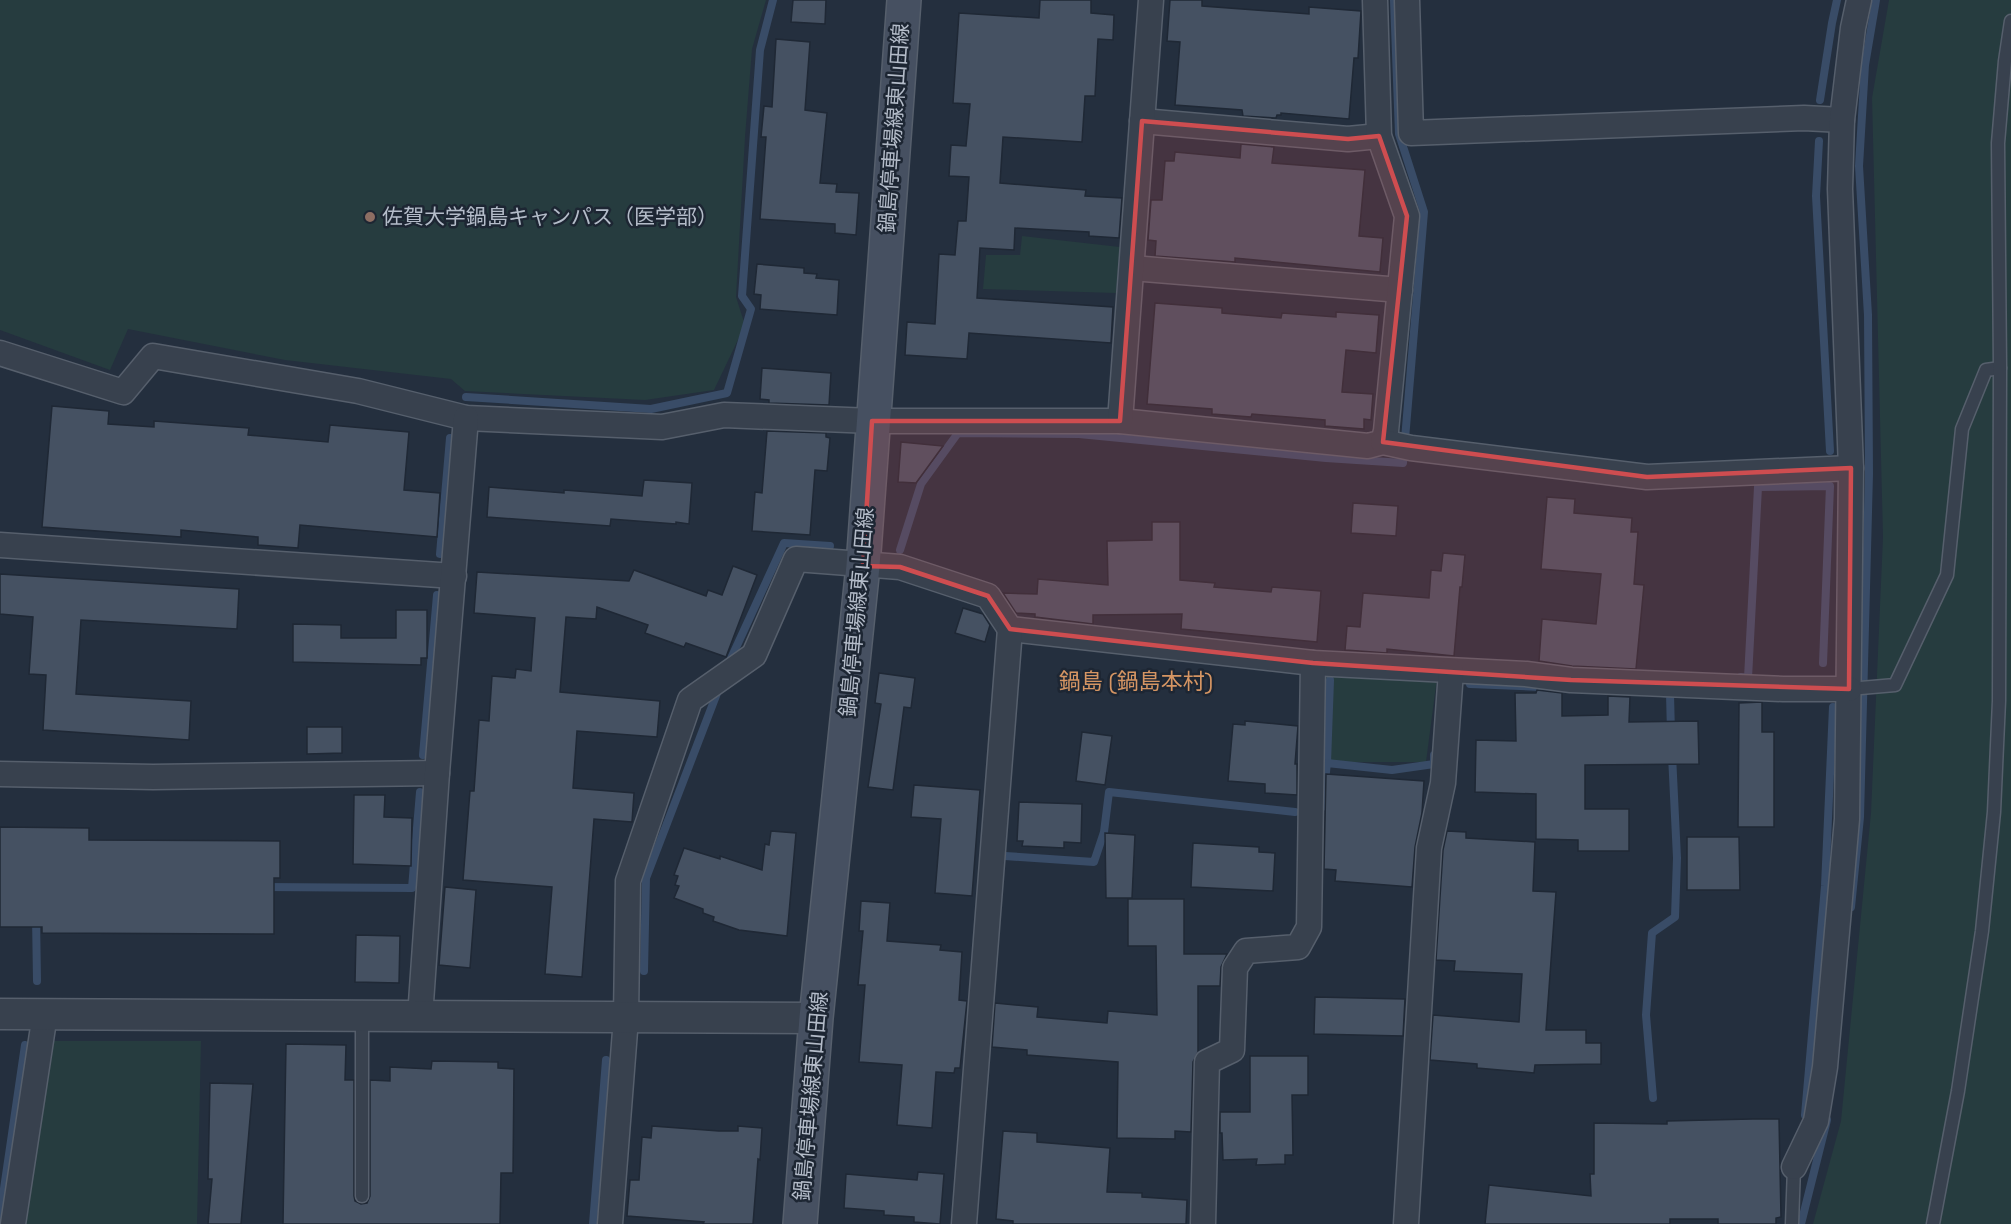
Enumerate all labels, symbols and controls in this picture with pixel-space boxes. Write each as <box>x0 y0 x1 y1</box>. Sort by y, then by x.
street label: 鍋島停車場線東山田線 <box>873 22 914 234</box>
place label: 佐賀大学鍋島キャンパス（医学部） <box>382 203 718 230</box>
marker: 佐賀大学鍋島キャンパス（医学部） <box>363 210 377 224</box>
street label: 鍋島停車場線東山田線 <box>834 506 879 718</box>
district label: 鍋島 (鍋島本村) <box>1059 667 1213 695</box>
street label: 鍋島停車場線東山田線 <box>788 990 833 1202</box>

